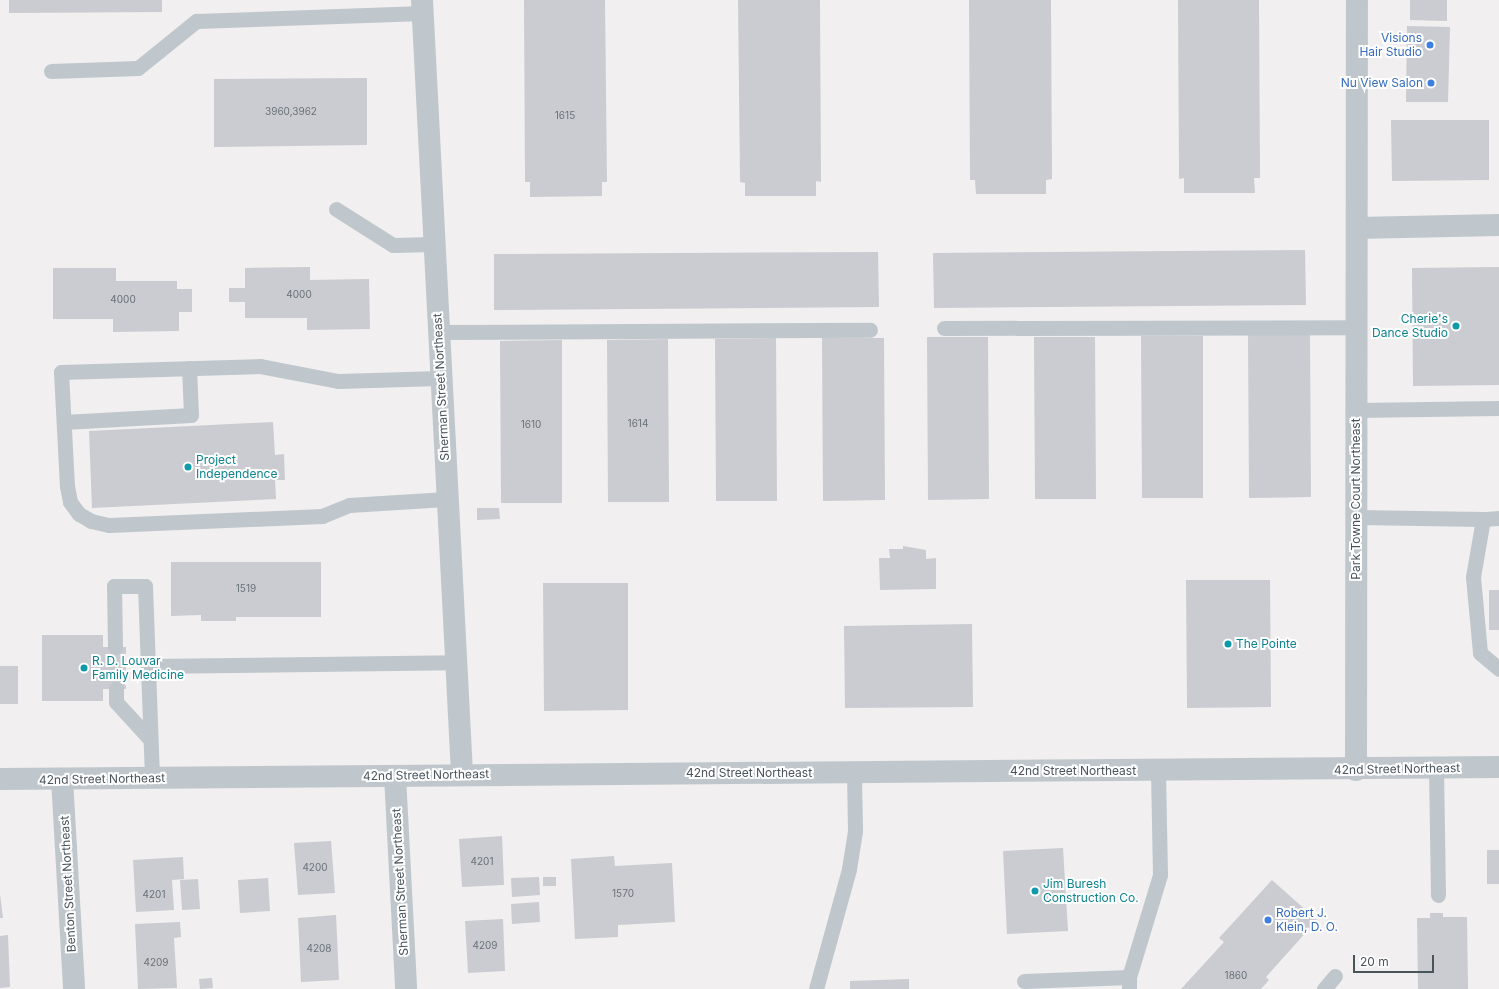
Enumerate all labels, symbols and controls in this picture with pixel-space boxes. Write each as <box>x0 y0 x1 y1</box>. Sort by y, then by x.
place label: Visions Hair Studio <box>1359 31 1422 59</box>
marker: Visions Hair Studio <box>1425 40 1435 50</box>
place label: Nu View Salon <box>1341 76 1423 90</box>
marker: Nu View Salon <box>1426 78 1436 88</box>
house number: 3960,3962 <box>265 106 317 118</box>
house number: 1615 <box>555 110 575 122</box>
house number: 4000 <box>286 289 312 301</box>
house number: 4000 <box>110 294 136 306</box>
place label: Cherie's Dance Studio <box>1372 312 1448 340</box>
street label: Sherman Street Northeast <box>430 313 452 461</box>
marker: Cherie's Dance Studio <box>1451 321 1461 331</box>
house number: 1614 <box>628 418 648 430</box>
street label: Park Towne Court Northeast <box>1349 418 1363 580</box>
house number: 1610 <box>521 419 541 431</box>
place label: Project Independence <box>196 453 277 481</box>
marker: Project Independence <box>183 462 193 472</box>
house number: 1519 <box>236 583 256 595</box>
place label: The Pointe <box>1236 637 1297 651</box>
marker: The Pointe <box>1223 639 1233 649</box>
place label: R. D. Louvar Family Medicine <box>92 654 184 682</box>
marker: R. D. Louvar Family Medicine <box>79 663 89 673</box>
street label: 42nd Street Northeast <box>1334 761 1460 777</box>
street label: 42nd Street Northeast <box>1010 764 1136 778</box>
street label: 42nd Street Northeast <box>686 766 812 780</box>
street label: 42nd Street Northeast <box>363 767 489 783</box>
street label: 42nd Street Northeast <box>39 771 165 787</box>
street label: Sherman Street Northeast <box>389 808 411 956</box>
street label: Benton Street Northeast <box>57 815 79 953</box>
house number: 4201 <box>471 856 493 868</box>
house number: 4200 <box>302 862 328 874</box>
place label: Jim Buresh Construction Co. <box>1043 877 1139 905</box>
marker: Jim Buresh Construction Co. <box>1030 886 1040 896</box>
house number: 1570 <box>612 888 634 900</box>
house number: 4201 <box>143 889 165 901</box>
place label: Robert J. Klein, D. O. <box>1276 906 1338 934</box>
marker: Robert J. Klein, D. O. <box>1263 915 1273 925</box>
house number: 4209 <box>472 940 498 952</box>
house number: 4208 <box>306 943 332 955</box>
scale bar <box>1355 947 1436 973</box>
text: 20 m <box>1360 954 1389 969</box>
house number: 4209 <box>143 957 169 969</box>
house number: 1860 <box>1225 970 1247 982</box>

